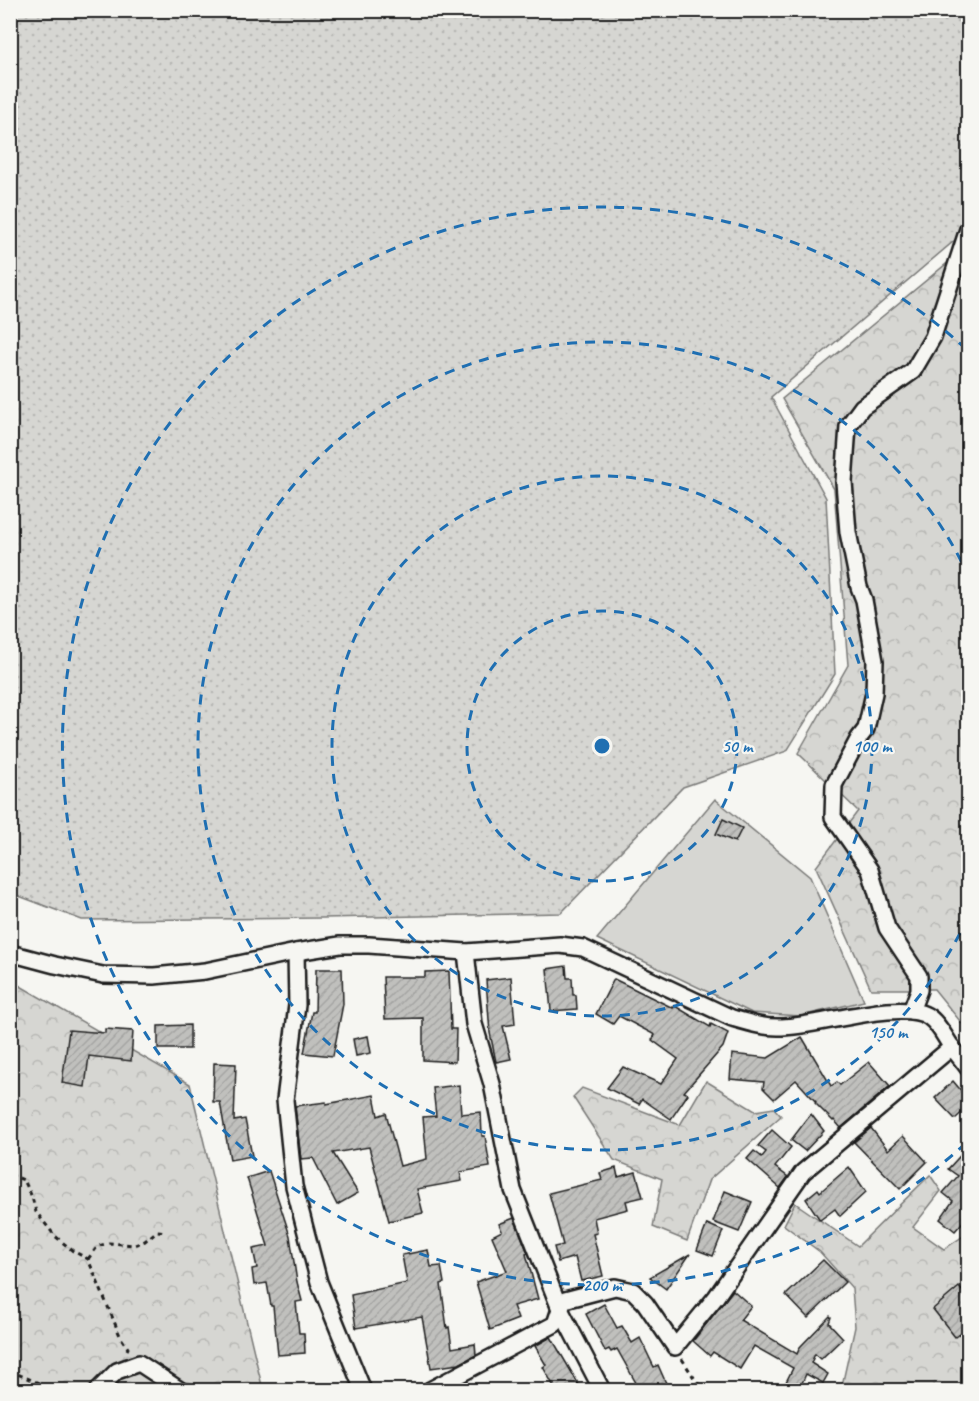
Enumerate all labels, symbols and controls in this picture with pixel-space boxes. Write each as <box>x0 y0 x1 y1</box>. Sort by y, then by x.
text: 50 m <box>722 735 754 757</box>
text: 100 m <box>853 735 893 757</box>
centre of rings <box>592 736 612 756</box>
text: 150 m <box>869 1021 909 1043</box>
text: 200 m <box>583 1274 623 1296</box>

